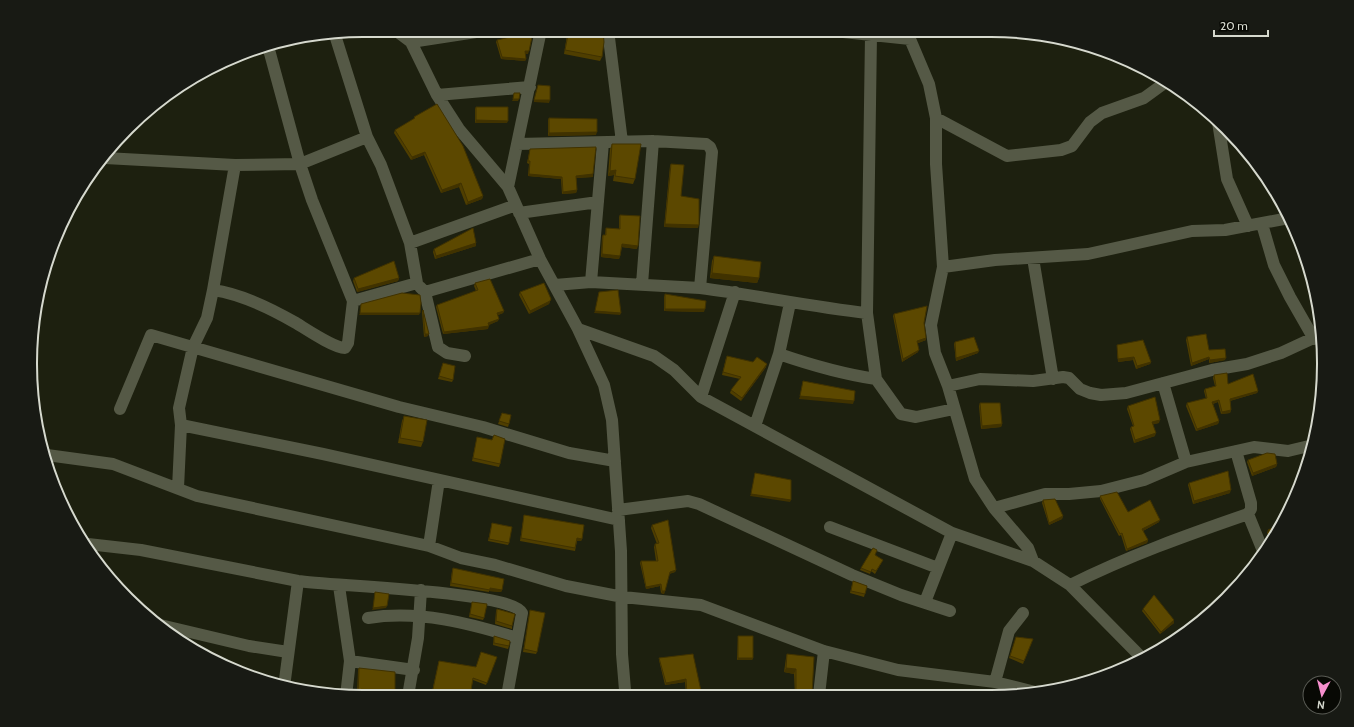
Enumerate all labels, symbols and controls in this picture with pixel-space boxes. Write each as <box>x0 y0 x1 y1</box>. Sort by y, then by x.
scale bar <box>1214 12 1268 38</box>
text: 20 m <box>1220 18 1248 33</box>
north arrow <box>1302 675 1342 715</box>
text: N <box>1316 698 1325 712</box>

